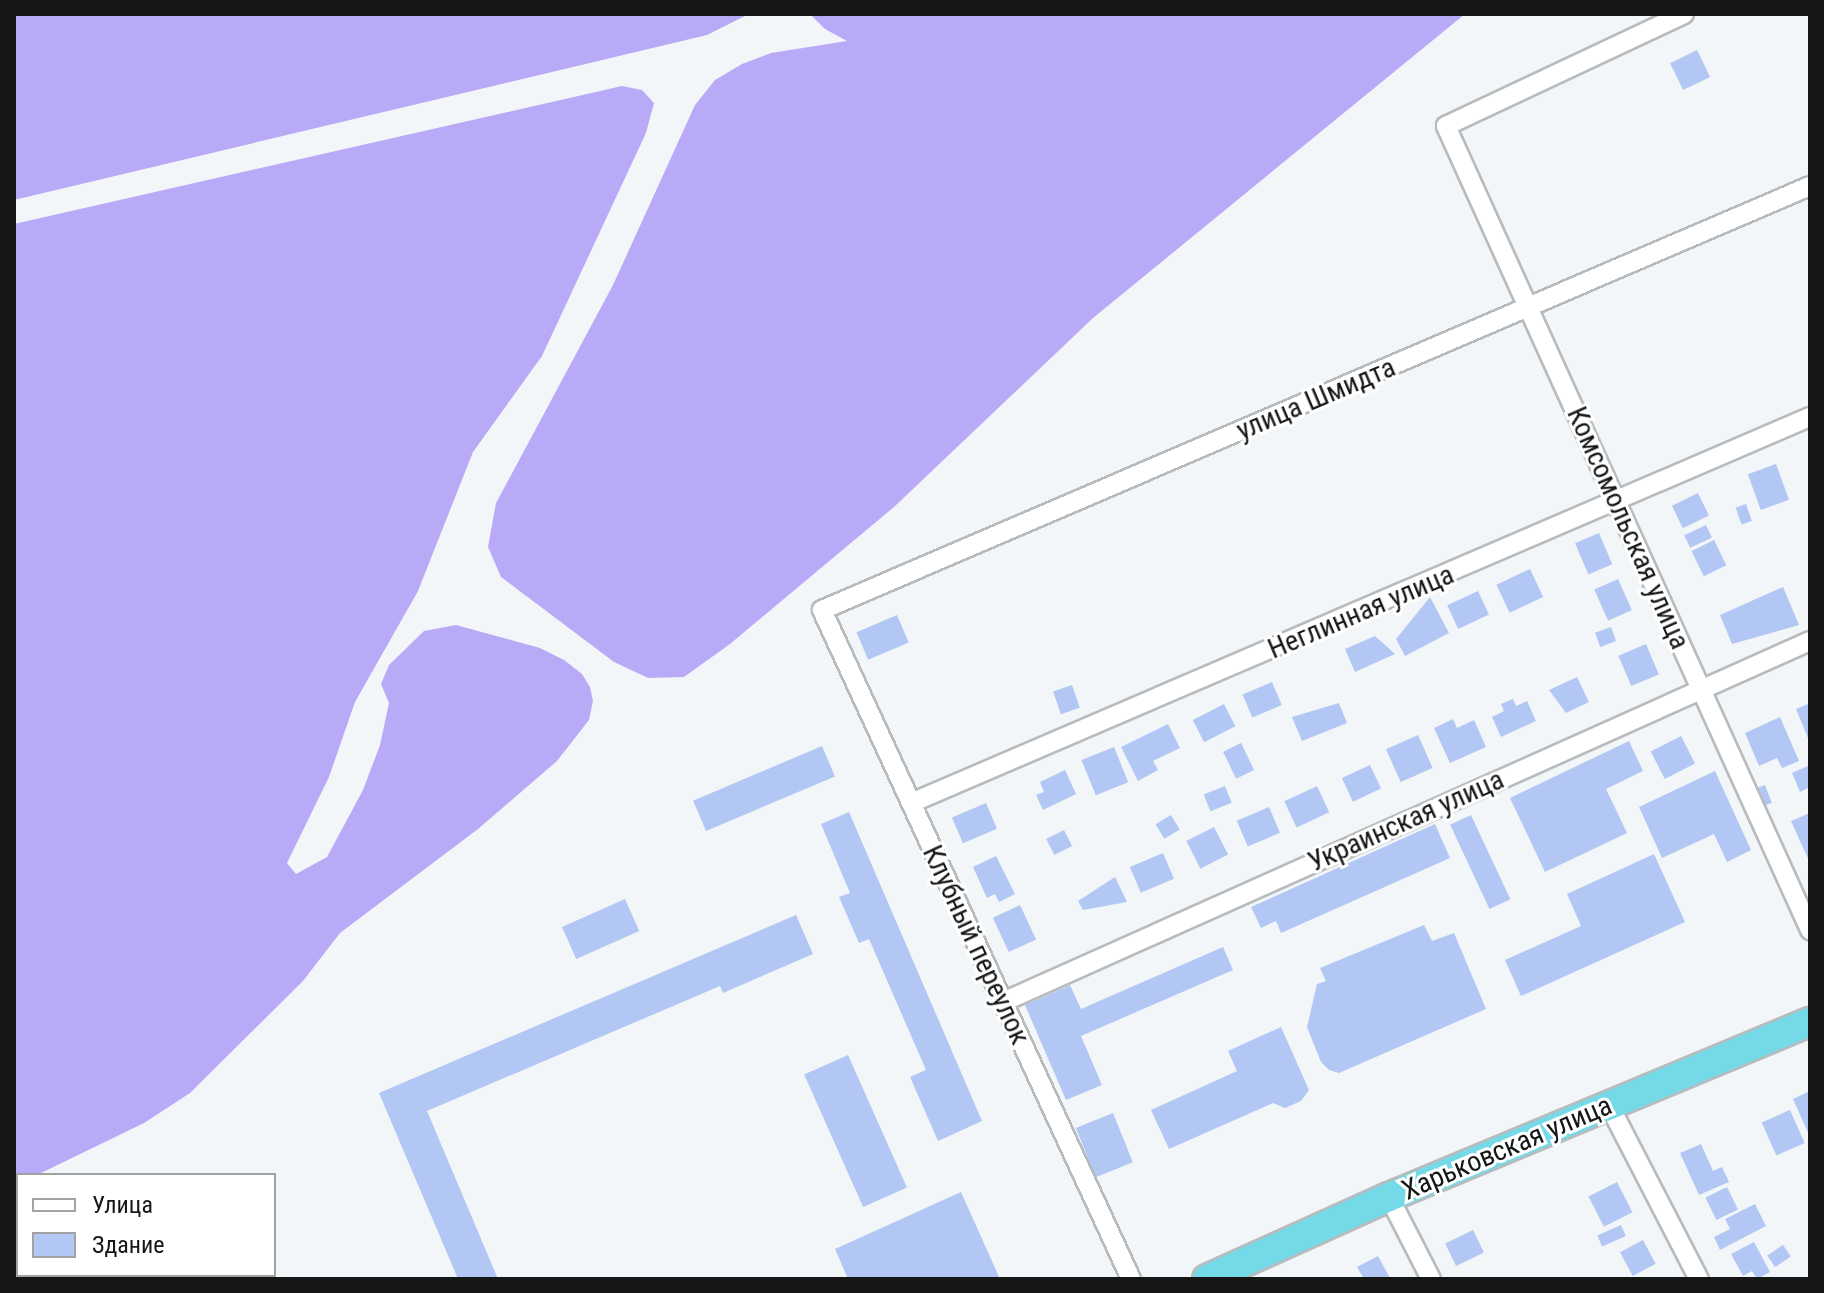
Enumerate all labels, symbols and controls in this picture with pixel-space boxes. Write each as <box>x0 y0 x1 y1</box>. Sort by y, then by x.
street label: улица Шмидта <box>1232 350 1400 448</box>
street label: Комсомольская улица <box>1559 402 1697 654</box>
street label: Неглинная улица <box>1263 558 1459 666</box>
street label: Украинская улица <box>1303 763 1509 879</box>
street label: Клубный переулок <box>915 840 1037 1050</box>
street label: Харьковская улица <box>1397 1089 1617 1207</box>
legend <box>16 1173 276 1277</box>
text: Улица <box>92 1191 153 1219</box>
text: Здание <box>92 1231 164 1259</box>

